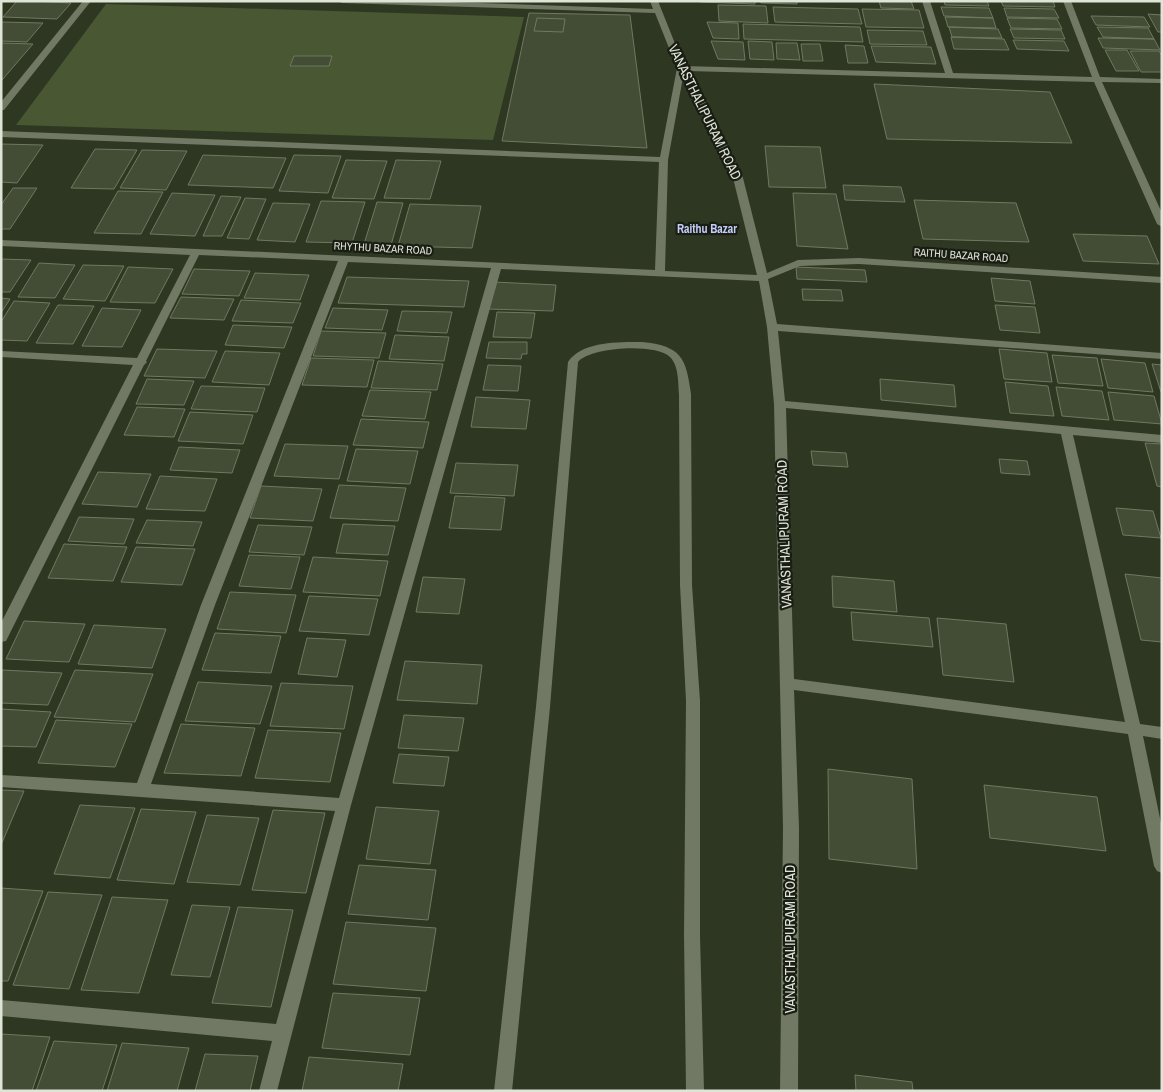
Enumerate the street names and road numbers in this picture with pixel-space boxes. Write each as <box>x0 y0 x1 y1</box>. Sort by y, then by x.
street label: VANASTHALIPURAM ROAD <box>664 41 746 183</box>
street label: RHYTHU BAZAR ROAD <box>333 238 433 258</box>
street label: RAITHU BAZAR ROAD <box>913 245 1009 265</box>
street label: VANASTHALIPURAM ROAD <box>772 460 796 608</box>
street label: VANASTHALIPURAM ROAD <box>781 865 799 1013</box>

